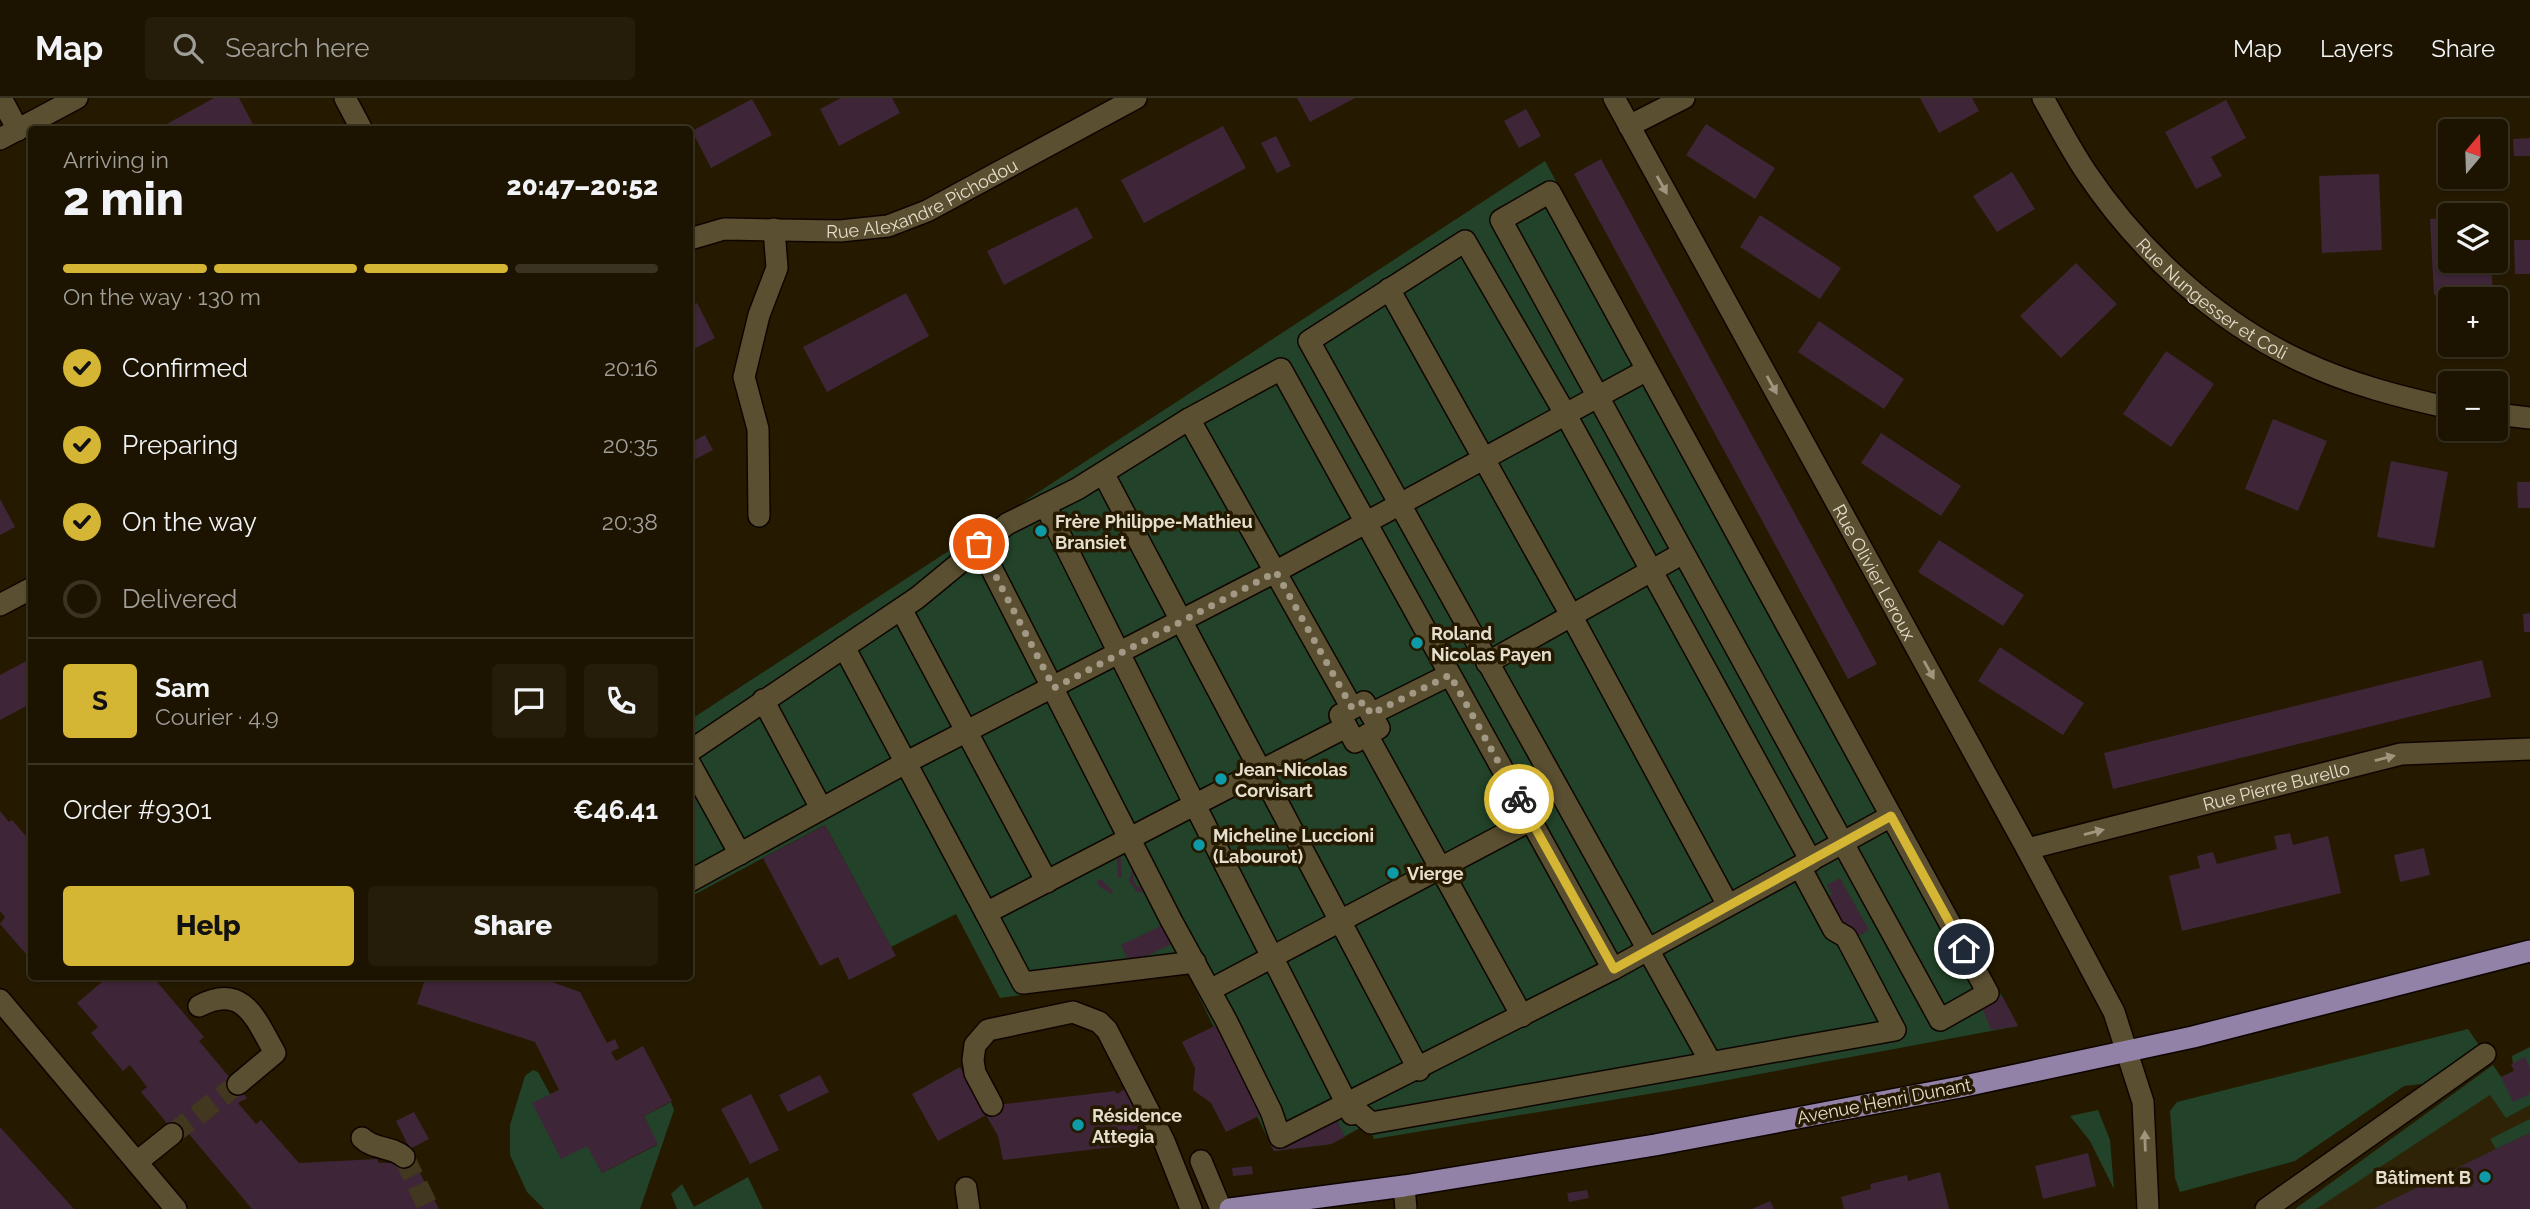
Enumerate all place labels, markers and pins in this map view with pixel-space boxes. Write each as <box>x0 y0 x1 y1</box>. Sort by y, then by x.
place label: Frère Philippe-Mathieu Bransiet <box>1055 511 1253 553</box>
pin <box>949 514 1009 574</box>
marker: Frère Philippe-Mathieu Bransiet <box>1033 523 1049 539</box>
place label: Roland Nicolas Payen <box>1431 623 1552 665</box>
marker: Roland Nicolas Payen <box>1409 635 1425 651</box>
place label: Jean-Nicolas Corvisart <box>1235 759 1348 801</box>
marker: Jean-Nicolas Corvisart <box>1213 771 1229 787</box>
place label: Micheline Luccioni (Labourot) <box>1213 825 1374 867</box>
marker: Micheline Luccioni (Labourot) <box>1191 837 1207 853</box>
place label: Vierge <box>1407 863 1464 884</box>
marker: Vierge <box>1385 865 1401 881</box>
pin <box>1934 919 1994 979</box>
place label: Résidence Attegia <box>1092 1105 1182 1147</box>
marker: Résidence Attegia <box>1070 1117 1086 1133</box>
place label: Bâtiment B <box>2375 1167 2471 1188</box>
marker: Bâtiment B <box>2477 1169 2493 1185</box>

